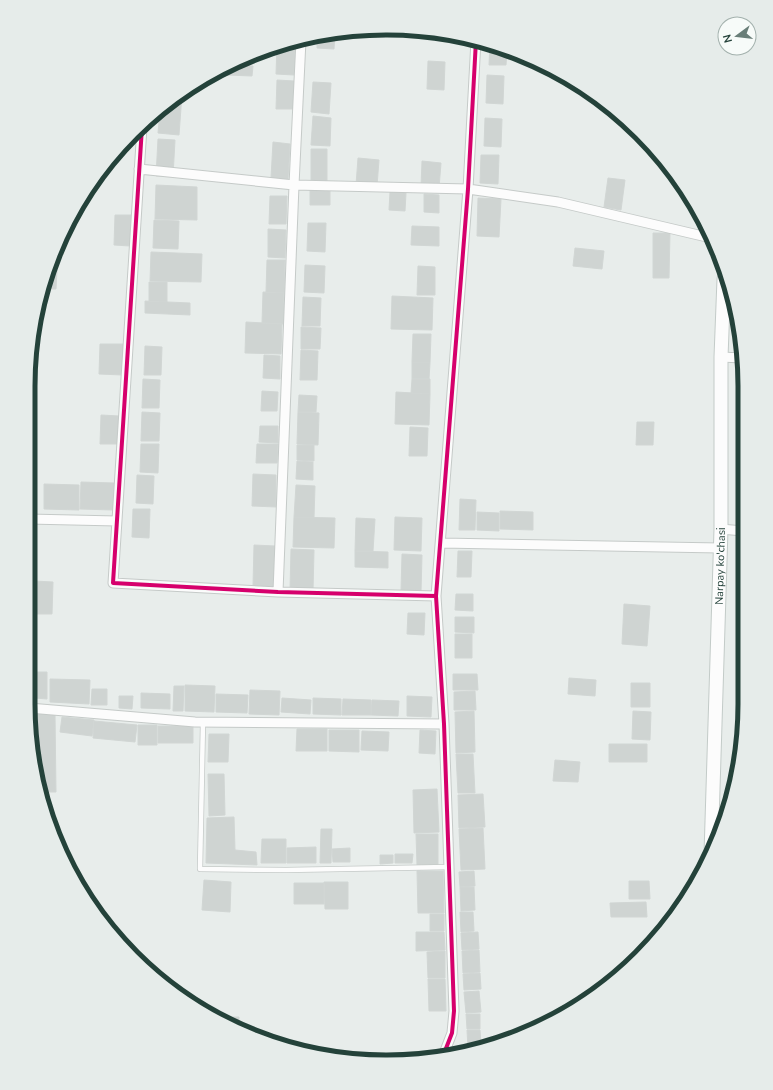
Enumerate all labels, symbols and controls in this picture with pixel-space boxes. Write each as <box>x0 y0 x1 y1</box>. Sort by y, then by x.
north arrow <box>717 16 757 56</box>
text: N <box>720 33 736 44</box>
street label: Narpay ko'chasi <box>711 527 729 605</box>

